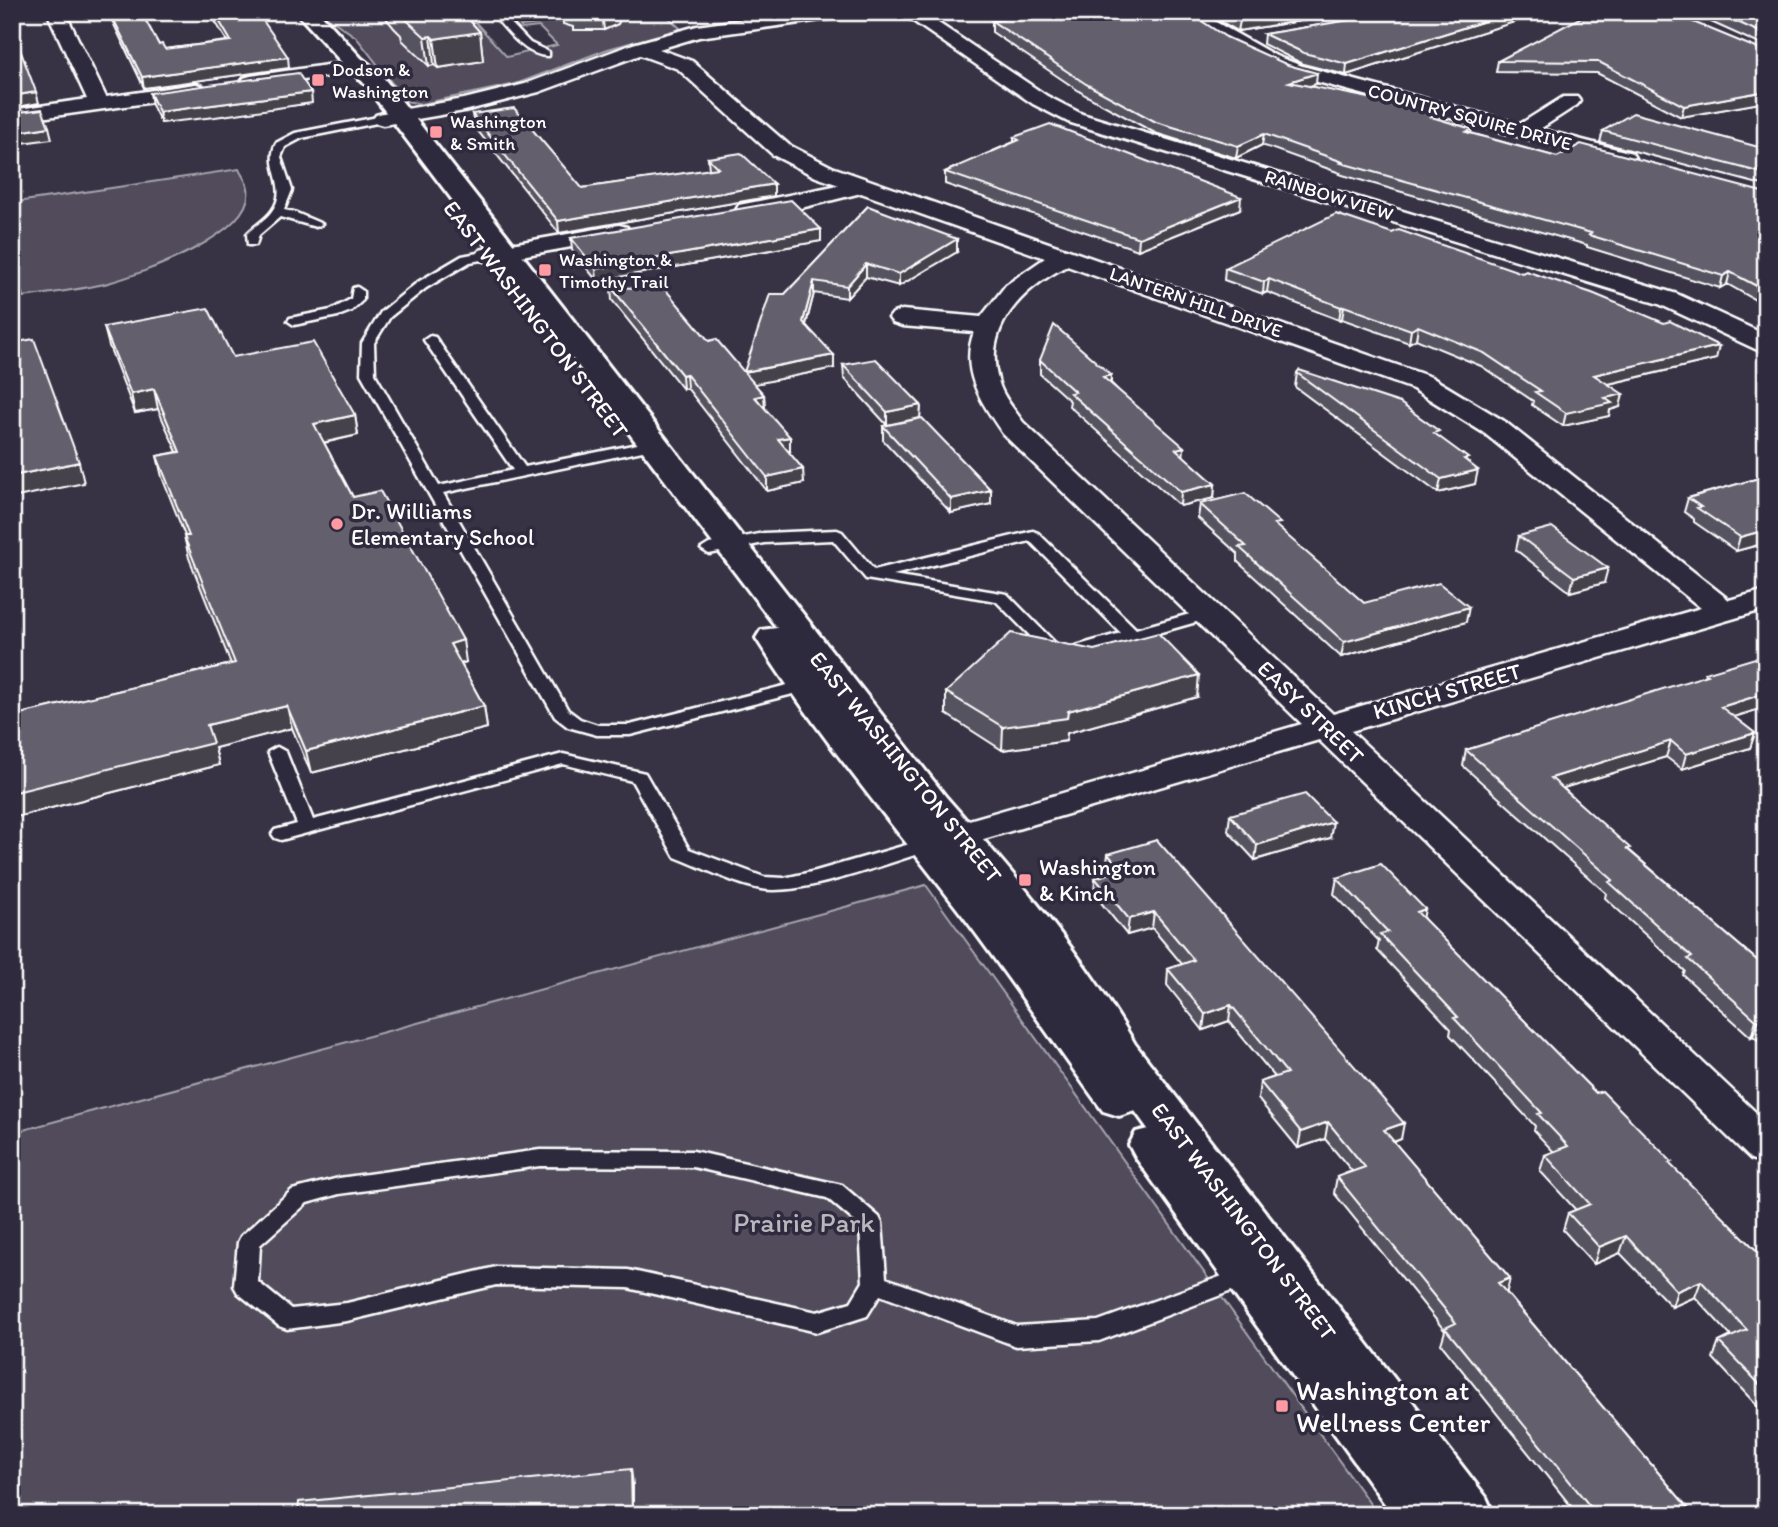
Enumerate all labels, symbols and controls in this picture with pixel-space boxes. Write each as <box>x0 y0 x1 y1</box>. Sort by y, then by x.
place label: Dodson & Washington <box>332 58 429 103</box>
marker: Dodson & Washington <box>310 72 326 88</box>
street label: COUNTRY SQUIRE DRIVE <box>1366 79 1575 155</box>
place label: Washington & Smith <box>450 110 547 155</box>
marker: Washington & Smith <box>428 124 444 140</box>
street label: RAINBOW VIEW <box>1262 165 1396 225</box>
street label: EAST WASHINGTON STREET <box>438 195 635 443</box>
place label: Washington & Timothy Trail <box>559 248 672 293</box>
marker: Washington & Timothy Trail <box>537 262 553 278</box>
street label: LANTERN HILL DRIVE <box>1107 262 1286 342</box>
place label: Dr. Williams Elementary School <box>351 497 535 551</box>
marker: Dr. Williams Elementary School <box>329 516 345 532</box>
street label: EAST WASHINGTON STREET <box>804 645 1008 889</box>
street label: EASY STREET <box>1252 654 1370 770</box>
street label: KINCH STREET <box>1370 656 1524 726</box>
place label: Washington & Kinch <box>1039 853 1156 907</box>
marker: Washington & Kinch <box>1017 872 1033 888</box>
street label: EAST WASHINGTON STREET <box>1146 1097 1343 1345</box>
park label: Prairie Park <box>733 1205 875 1239</box>
place label: Washington at Wellness Center <box>1296 1373 1491 1439</box>
marker: Washington at Wellness Center <box>1274 1398 1290 1414</box>

